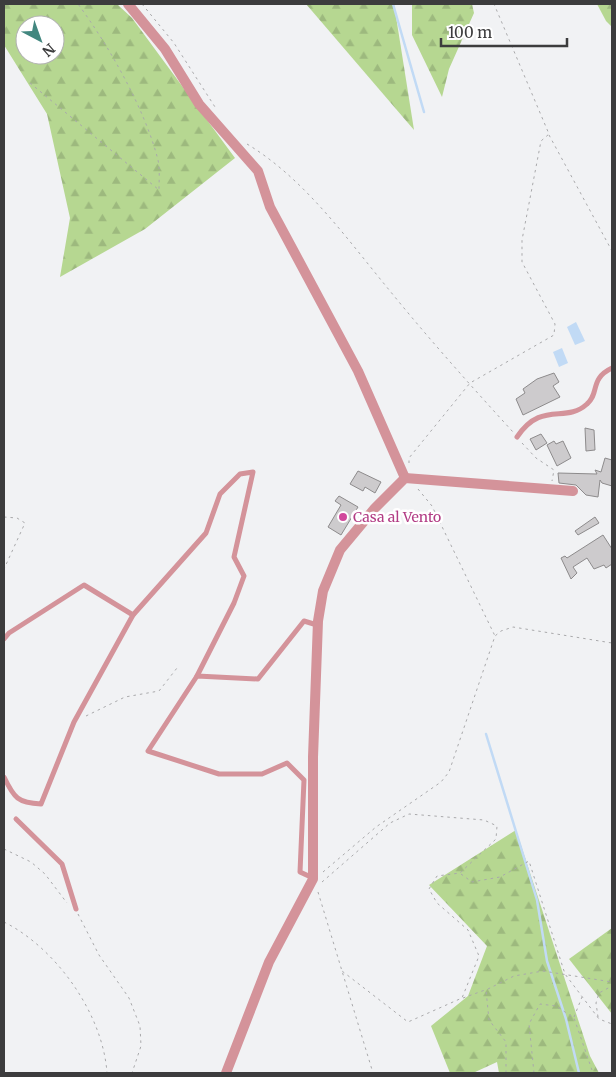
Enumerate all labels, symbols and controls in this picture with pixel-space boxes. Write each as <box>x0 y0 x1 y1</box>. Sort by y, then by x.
north arrow <box>15 15 65 65</box>
scale bar <box>441 15 567 47</box>
text: 100 m <box>448 23 492 42</box>
text: N <box>38 39 59 60</box>
place label: Casa al Vento <box>353 508 441 526</box>
marker: Casa al Vento <box>337 511 349 523</box>

